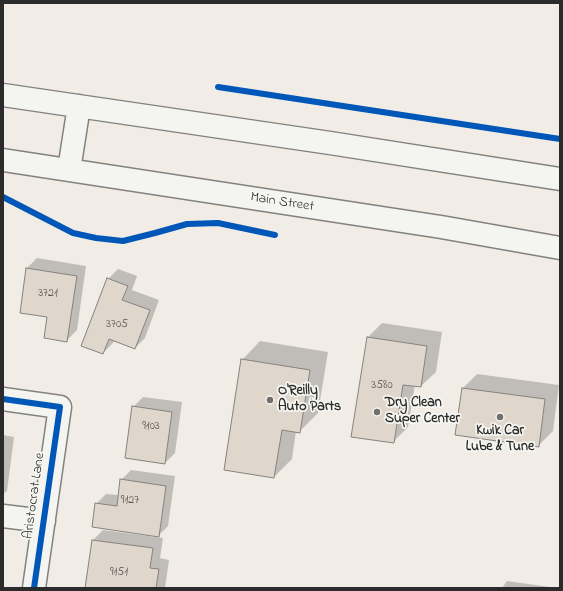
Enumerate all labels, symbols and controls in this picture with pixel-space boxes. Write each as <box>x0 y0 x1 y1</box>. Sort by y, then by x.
street label: Main Street <box>249 190 315 216</box>
house number: 3721 <box>38 287 58 301</box>
house number: 3705 <box>106 318 128 332</box>
house number: 3580 <box>371 379 393 393</box>
place label: O'Reilly Auto Parts <box>278 384 341 416</box>
marker: O'Reilly Auto Parts <box>265 395 275 405</box>
place label: Dry Clean Super Center <box>385 396 460 428</box>
marker: Dry Clean Super Center <box>372 407 382 417</box>
marker: Kwik Car Lube & Tune <box>495 412 505 422</box>
house number: 9103 <box>142 420 160 434</box>
place label: Kwik Car Lube & Tune <box>466 424 534 456</box>
street label: Aristocrat Lane <box>21 452 49 540</box>
house number: 9127 <box>121 494 139 508</box>
house number: 9151 <box>110 566 128 580</box>

